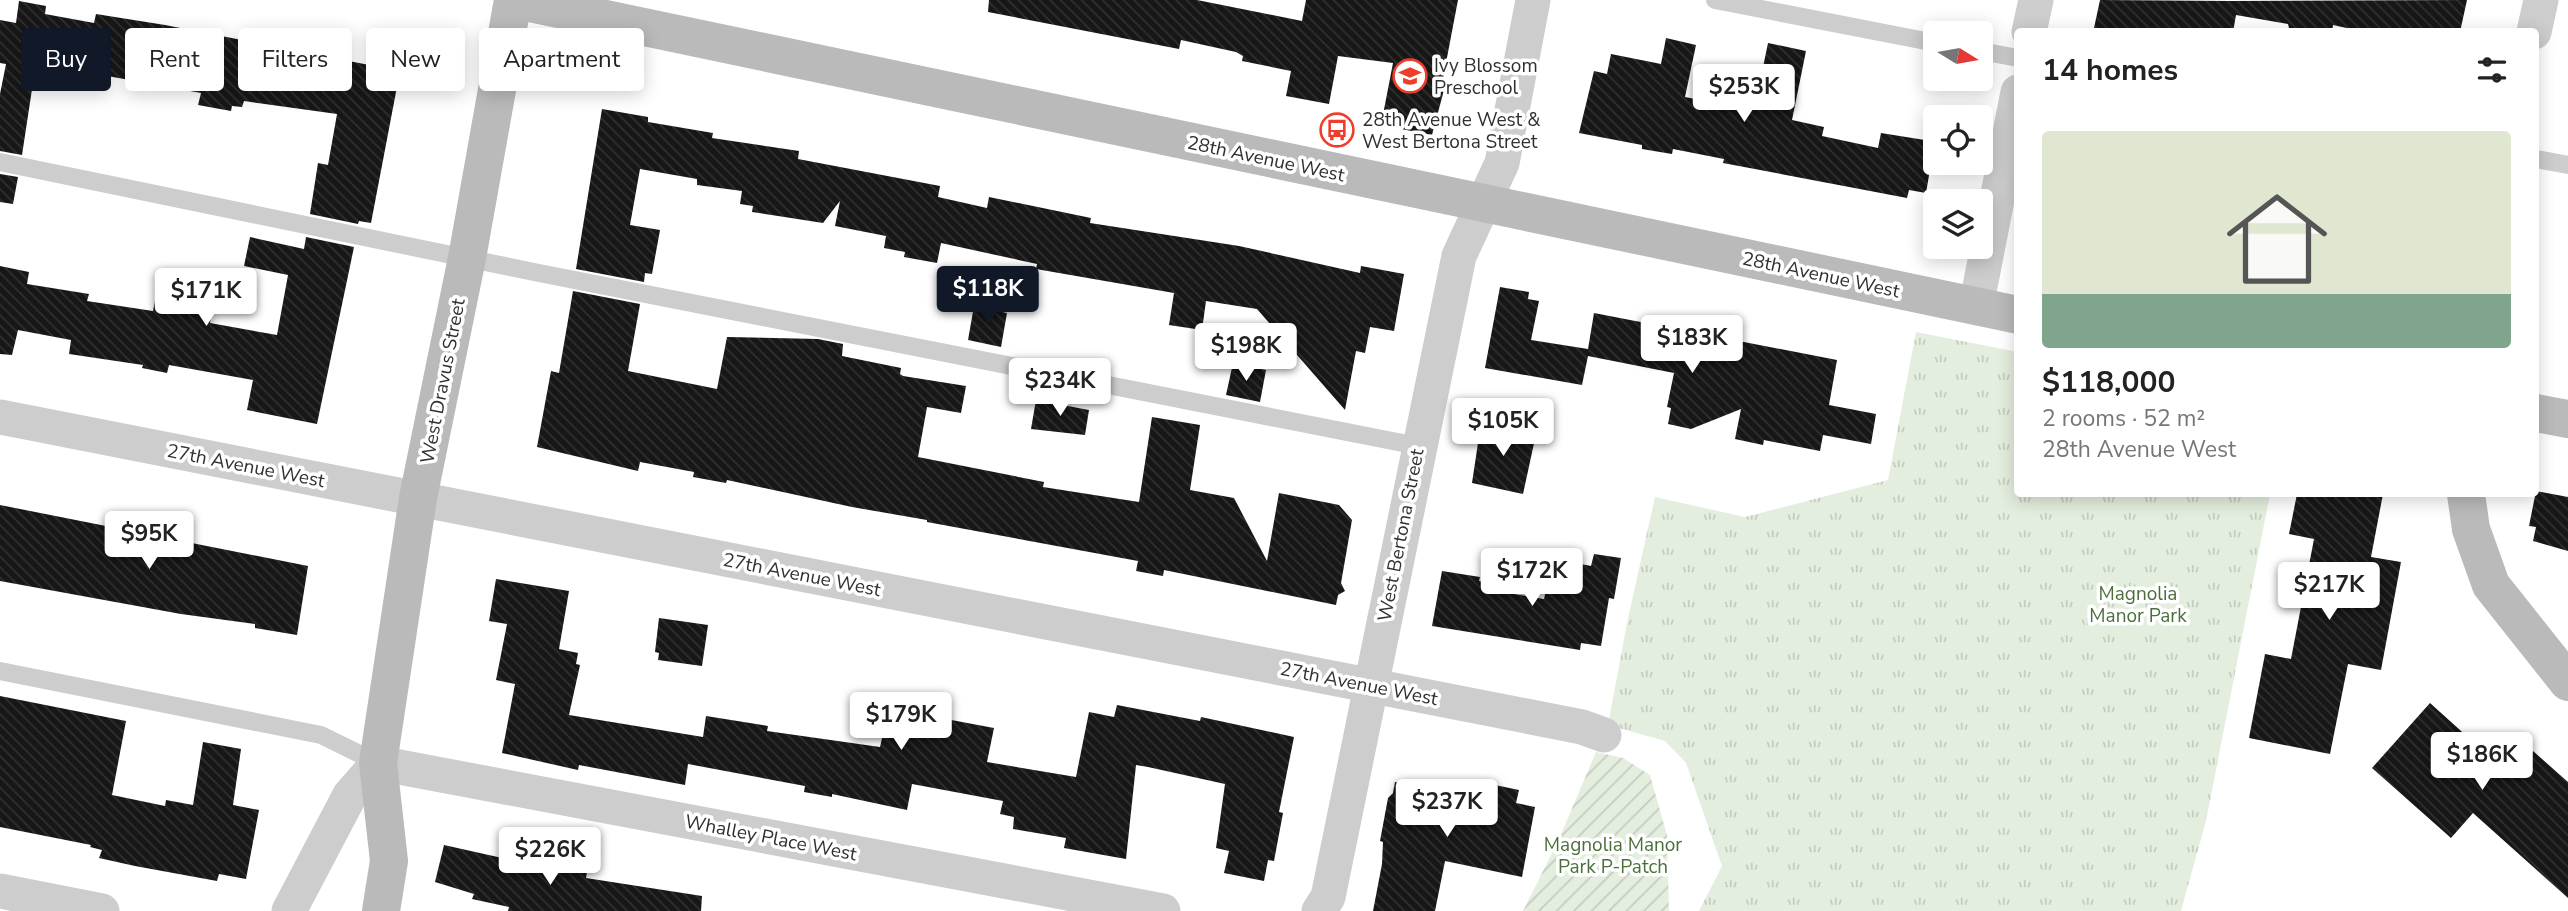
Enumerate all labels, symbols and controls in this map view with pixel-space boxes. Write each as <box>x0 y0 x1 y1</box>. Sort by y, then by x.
north arrow <box>1923 21 1993 91</box>
map controls <box>1923 21 1993 259</box>
chip: Buy <box>21 28 111 91</box>
chip: Rent <box>125 28 224 91</box>
chip: Filters <box>238 28 352 91</box>
chip: New <box>366 28 465 91</box>
chip: Apartment <box>479 28 644 91</box>
text: 14 homes <box>2042 50 2178 91</box>
icon: filters <box>2473 51 2511 89</box>
place label: Ivy Blossom Preschool <box>1434 53 1538 101</box>
school or university icon: Ivy Blossom Preschool <box>1391 57 1429 95</box>
pin: $253K <box>1695 64 1793 124</box>
text: $253K <box>1709 71 1779 102</box>
button: locate <box>1923 105 1993 175</box>
place label: 28th Avenue West & West Bertona Street <box>1362 107 1540 155</box>
bus stop icon: 28th Avenue West & West Bertona Street <box>1318 111 1356 149</box>
street label: 28th Avenue West <box>1185 130 1347 188</box>
icon: home <box>2214 176 2340 302</box>
button: layers <box>1923 189 1993 259</box>
street label: 28th Avenue West <box>1740 246 1902 304</box>
pin: $118K <box>939 266 1037 326</box>
pin: $171K <box>157 268 255 328</box>
text: $118K <box>953 273 1023 304</box>
text: $171K <box>171 275 241 306</box>
street label: West Dravus Street <box>414 296 472 466</box>
pin: $183K <box>1643 316 1741 375</box>
text: $183K <box>1657 322 1727 353</box>
pin: $198K <box>1197 324 1295 383</box>
text: $198K <box>1211 330 1281 361</box>
pin: $234K <box>1011 358 1109 418</box>
text: $118,000 <box>2042 362 2175 403</box>
text: $234K <box>1025 365 1095 396</box>
pin: $105K <box>1454 398 1552 458</box>
text: 2 rooms · 52 m² <box>2042 403 2205 434</box>
text: $105K <box>1468 405 1538 436</box>
text: 28th Avenue West <box>2042 434 2236 465</box>
street label: 27th Avenue West <box>165 438 327 494</box>
street label: West Bertona Street <box>1371 446 1431 624</box>
pin: $95K <box>108 512 190 571</box>
text: $95K <box>121 518 177 549</box>
street label: 27th Avenue West <box>721 547 883 603</box>
pin: $172K <box>1483 548 1581 608</box>
text: $172K <box>1497 555 1567 586</box>
pin: $217K <box>2280 562 2378 622</box>
text: $217K <box>2294 569 2364 600</box>
park label: Magnolia Manor Park <box>2089 581 2187 629</box>
street label: 27th Avenue West <box>1278 656 1440 712</box>
pin: $179K <box>852 692 950 752</box>
text: $179K <box>866 699 936 730</box>
pin: $186K <box>2433 732 2531 792</box>
text: $186K <box>2447 739 2517 770</box>
pin: $237K <box>1398 780 1496 839</box>
text: $237K <box>1412 786 1482 817</box>
street label: Whalley Place West <box>683 809 859 867</box>
pin: $226K <box>501 828 599 887</box>
park label: Magnolia Manor Park P-Patch <box>1544 832 1682 880</box>
text: $226K <box>515 834 585 865</box>

